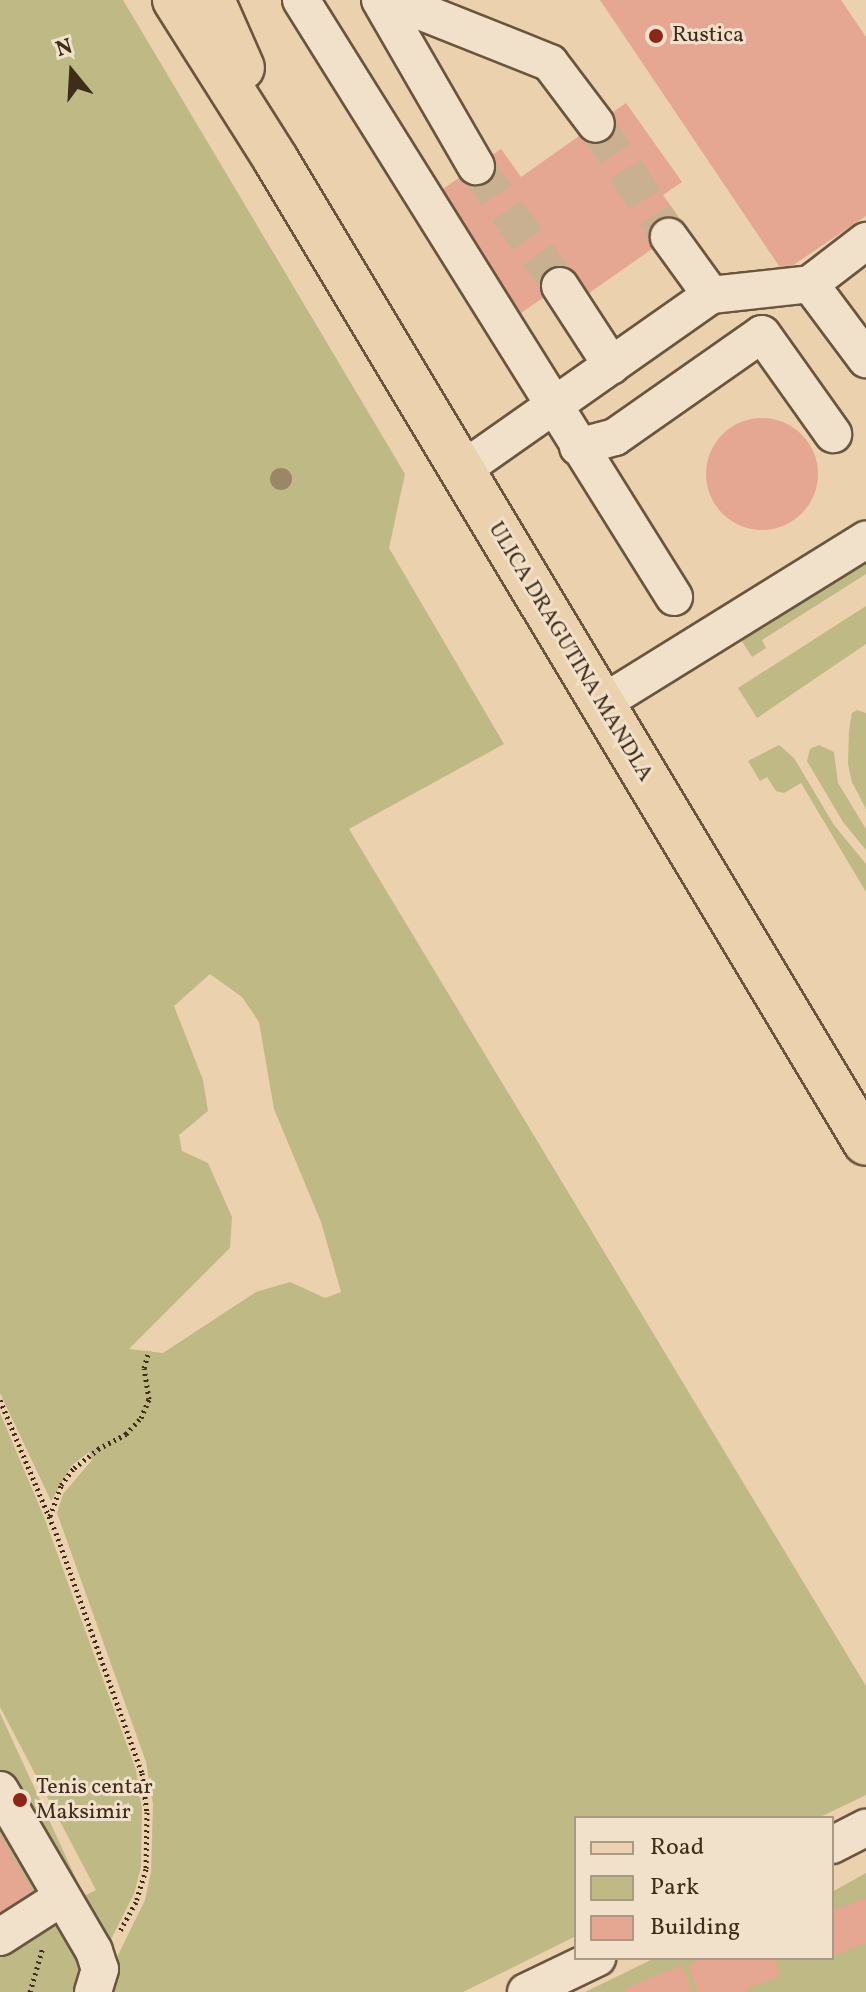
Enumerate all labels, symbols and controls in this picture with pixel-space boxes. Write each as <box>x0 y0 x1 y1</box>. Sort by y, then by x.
place label: Rustica <box>672 23 744 49</box>
marker: Rustica <box>647 27 665 45</box>
text: N <box>52 31 77 66</box>
north arrow <box>32 32 112 112</box>
street label: ULICA DRAGUTINA MANDLA <box>482 518 658 786</box>
place label: Tenis centar Maksimir <box>36 1774 153 1826</box>
marker: Tenis centar Maksimir <box>11 1791 29 1809</box>
legend <box>574 1816 834 1960</box>
text: Road <box>650 1831 704 1865</box>
text: Park <box>650 1871 699 1905</box>
text: Building <box>650 1911 740 1945</box>

